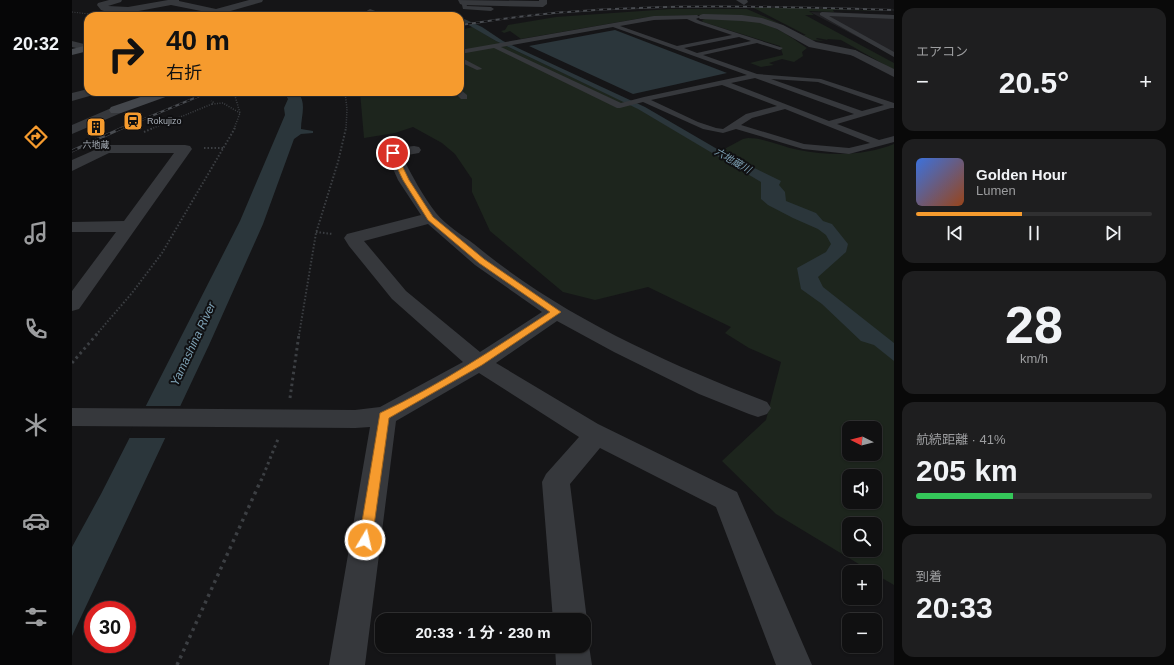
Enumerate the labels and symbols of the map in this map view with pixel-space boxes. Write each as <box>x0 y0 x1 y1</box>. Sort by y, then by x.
station icon: Rokujizo <box>122 110 144 132</box>
building icon: 六地蔵 <box>85 116 107 138</box>
place label: Rokujizo <box>147 116 182 126</box>
pin <box>376 136 410 170</box>
place label: 六地蔵 <box>82 140 110 150</box>
water label: 六地蔵川 <box>713 146 754 176</box>
water label: Yamashina River <box>168 299 219 388</box>
north arrow <box>842 421 882 461</box>
position arrow <box>344 519 386 561</box>
speed limit sign: 30 <box>84 601 136 653</box>

